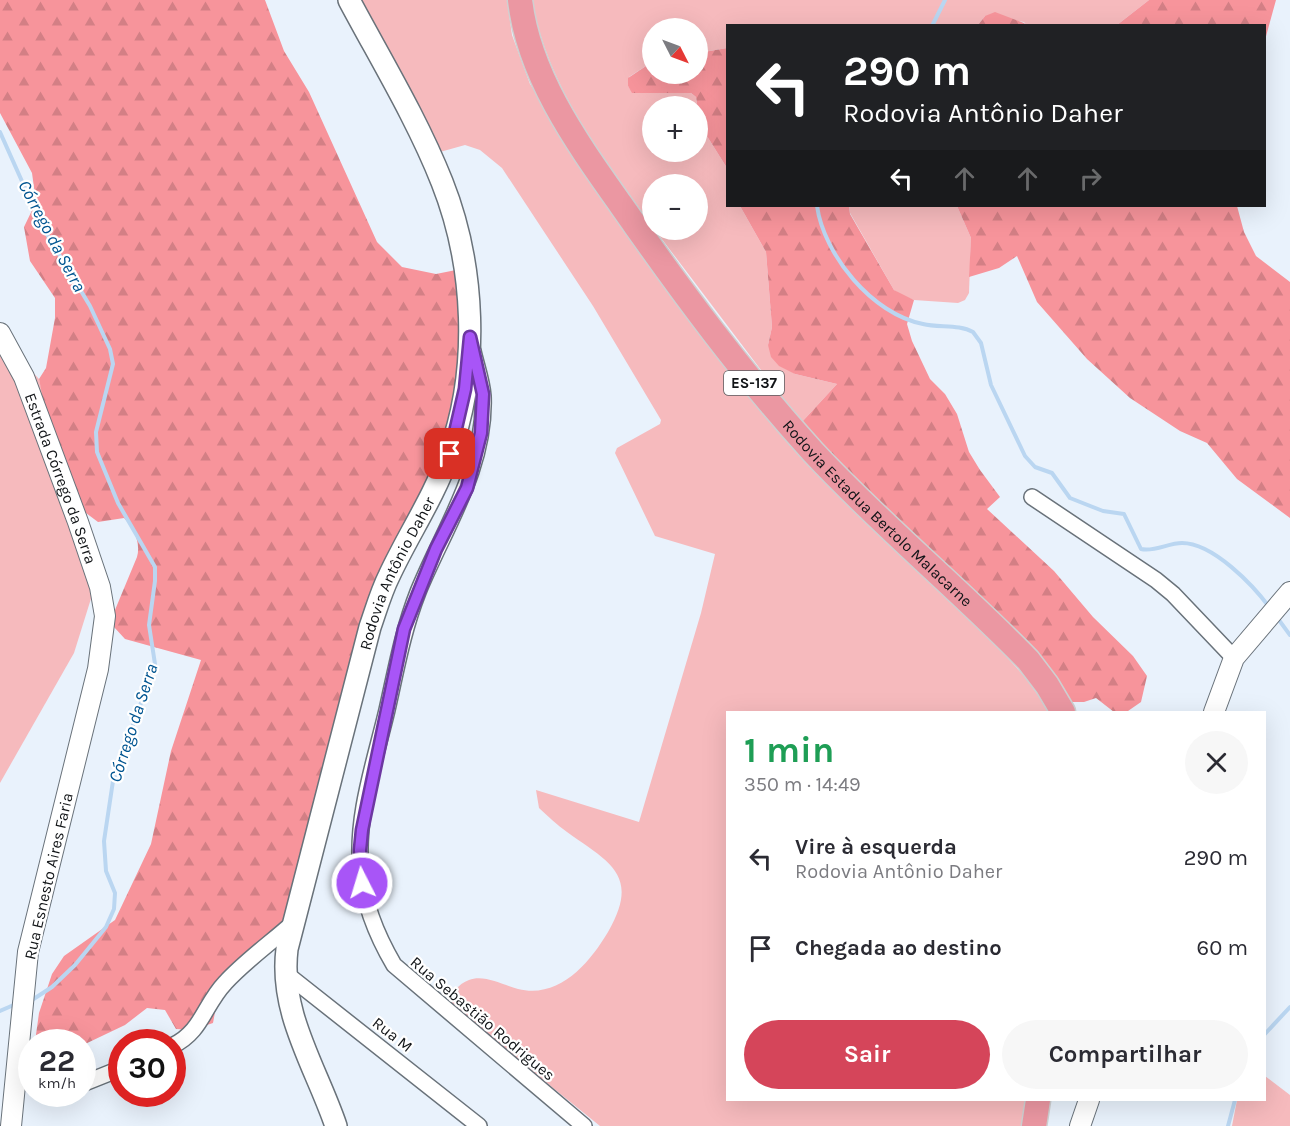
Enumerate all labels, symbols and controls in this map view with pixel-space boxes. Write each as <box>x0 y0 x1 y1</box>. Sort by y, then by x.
north arrow <box>642 18 708 84</box>
map controls <box>642 18 708 240</box>
text: 290 m <box>843 46 971 96</box>
icon: left <box>744 48 822 126</box>
button: + <box>642 96 708 162</box>
text: Rodovia Antônio Daher <box>843 97 1123 129</box>
icon: left <box>885 162 918 195</box>
icon: ahead <box>948 162 981 195</box>
icon: ahead <box>1011 162 1044 195</box>
icon: right <box>1074 162 1107 195</box>
button: − <box>642 174 708 240</box>
water label: Córrego da Serra <box>13 176 91 296</box>
road number: ES-137 <box>724 371 784 395</box>
street label: Estrada Córrego da Serra <box>21 390 100 566</box>
street label: Rodovia Estadua Bertolo Malacarne <box>779 416 976 611</box>
pin <box>424 428 475 479</box>
icon: arrive <box>433 437 466 470</box>
street label: Rodovia Antônio Daher <box>355 494 439 652</box>
water label: Córrego da Serra <box>103 661 163 785</box>
text: 1 min <box>744 729 834 771</box>
button: close <box>1185 731 1248 794</box>
text: 350 m · 14:49 <box>744 773 861 796</box>
street label: Rua Esnesto Aires Faria <box>20 791 77 961</box>
text: Vire à esquerda <box>795 834 957 860</box>
icon: left <box>744 842 777 875</box>
text: 290 m <box>1184 845 1248 871</box>
position arrow <box>330 851 394 915</box>
text: Rodovia Antônio Daher <box>795 860 1002 883</box>
icon: arrive <box>744 932 777 965</box>
text: Chegada ao destino <box>795 935 1002 961</box>
text: 60 m <box>1197 935 1248 961</box>
street label: Rua Sebastião Rodrigues <box>407 952 559 1084</box>
street label: Rua M <box>369 1013 417 1056</box>
button: Sair <box>744 1020 990 1089</box>
button: Compartilhar <box>1002 1020 1248 1089</box>
speed limit sign: 30 <box>108 1029 186 1107</box>
text: 22 <box>39 1043 75 1079</box>
text: km/h <box>38 1074 76 1092</box>

